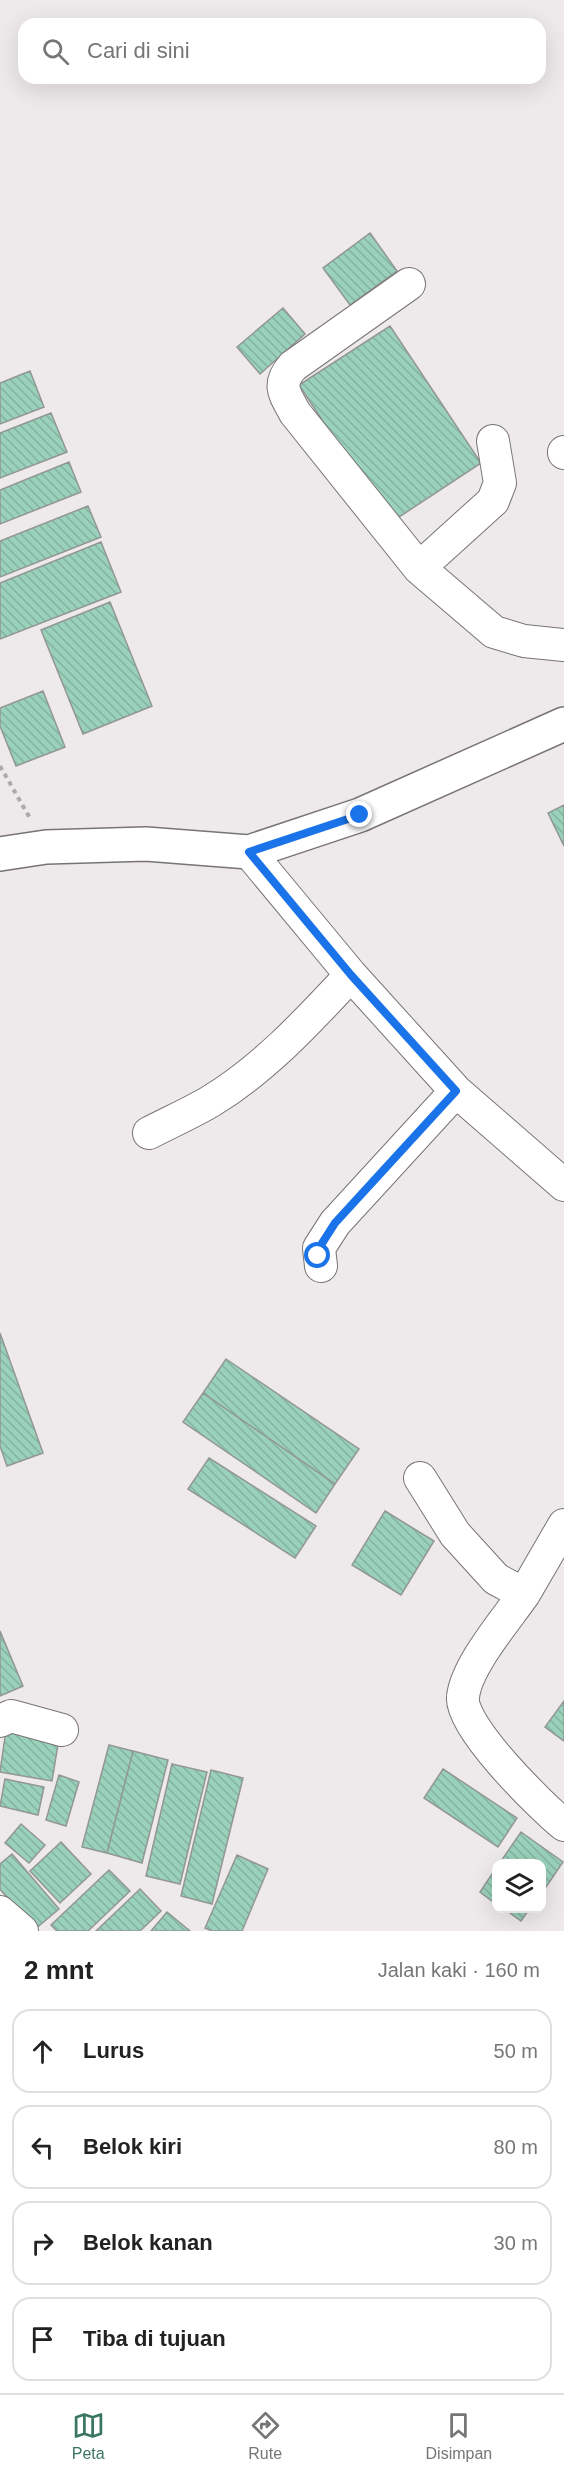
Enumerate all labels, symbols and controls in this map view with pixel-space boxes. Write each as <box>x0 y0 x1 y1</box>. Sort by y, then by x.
search box <box>18 18 546 84</box>
icon: search <box>39 35 72 68</box>
text: Cari di sini <box>87 38 190 63</box>
route end <box>346 801 372 827</box>
route start <box>304 1242 330 1268</box>
map controls <box>492 1859 546 1913</box>
button: layers <box>492 1859 546 1913</box>
text: 2 mnt <box>24 1955 93 1985</box>
text: Jalan kaki · 160 m <box>378 1959 540 1981</box>
icon: ahead <box>26 2035 59 2068</box>
text: Lurus <box>83 2038 144 2063</box>
text: 50 m <box>494 2040 538 2062</box>
icon: left <box>26 2131 59 2164</box>
text: Belok kiri <box>83 2134 182 2159</box>
text: 80 m <box>494 2136 538 2158</box>
icon: right <box>26 2227 59 2260</box>
text: Belok kanan <box>83 2230 213 2255</box>
text: 30 m <box>494 2232 538 2254</box>
icon: arrive <box>26 2323 59 2356</box>
text: Tiba di tujuan <box>83 2326 226 2351</box>
tab: Peta <box>72 2409 105 2463</box>
tab: Rute <box>248 2409 282 2463</box>
tab: Disimpan <box>426 2409 492 2463</box>

